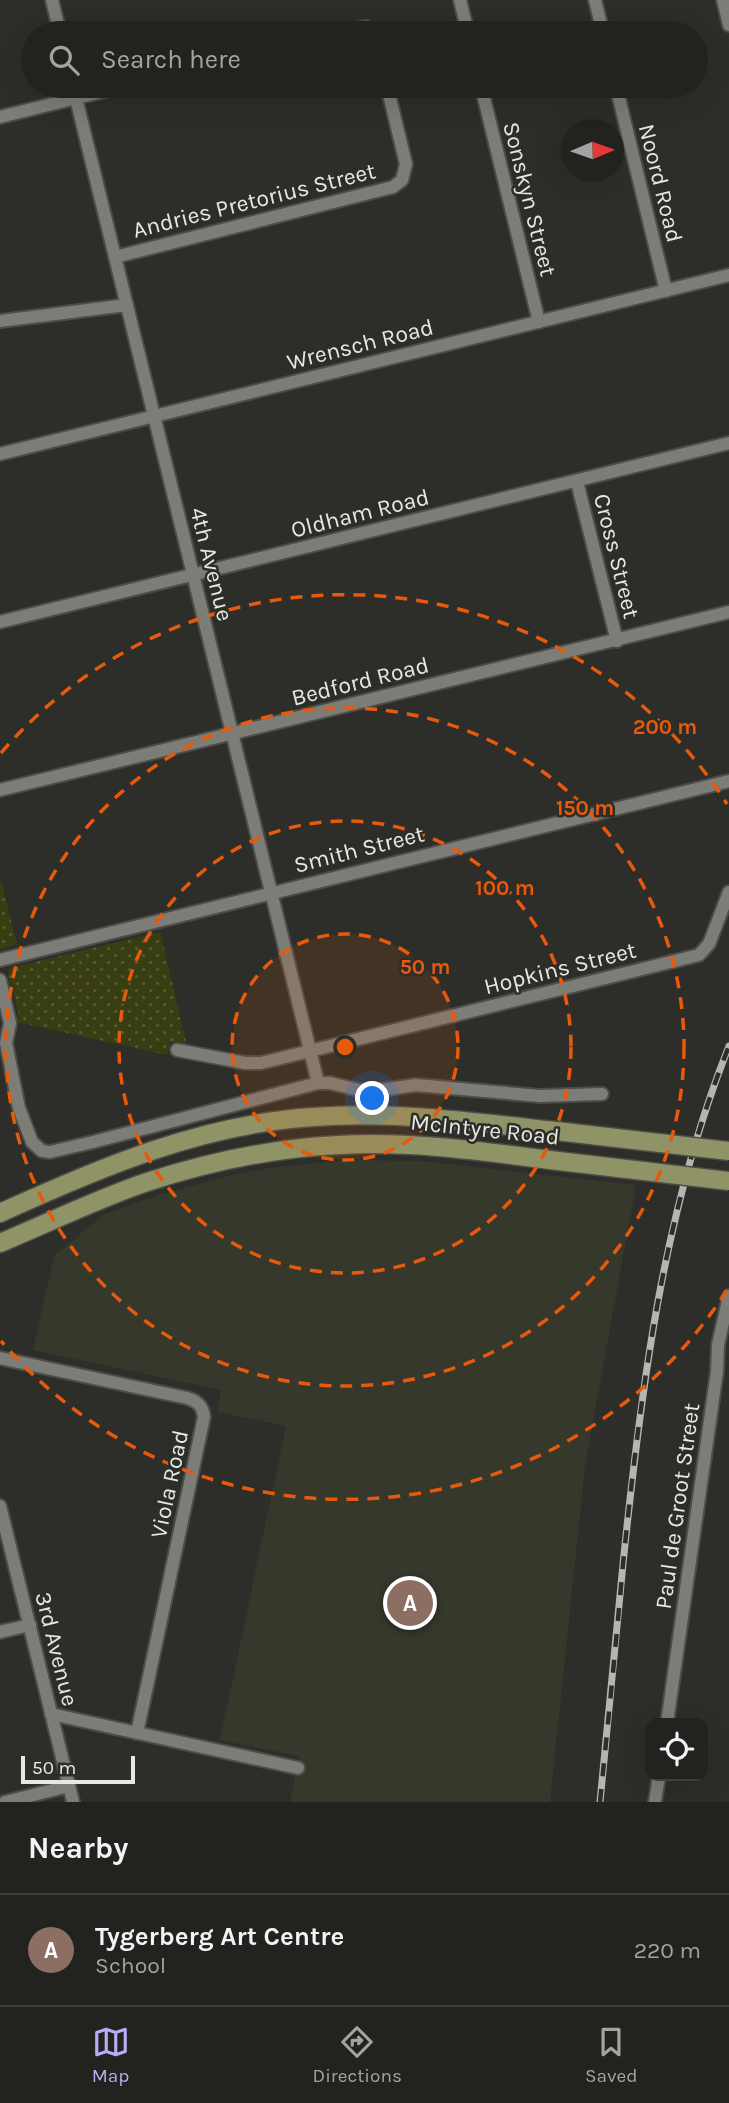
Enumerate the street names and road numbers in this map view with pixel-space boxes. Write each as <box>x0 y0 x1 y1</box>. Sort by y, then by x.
street label: Sonskyn Street <box>497 119 562 279</box>
street label: Noord Road <box>633 121 688 245</box>
street label: Andries Pretorius Street <box>130 157 379 244</box>
street label: Wrensch Road <box>284 313 436 376</box>
street label: Oldham Road <box>288 483 432 544</box>
street label: Cross Street <box>588 491 645 622</box>
street label: 4th Avenue <box>184 504 239 624</box>
street label: Bedford Road <box>289 651 432 712</box>
street label: Smith Street <box>291 820 427 879</box>
street label: Hopkins Street <box>481 936 639 1000</box>
street label: McIntyre Road <box>409 1108 561 1151</box>
street label: Paul de Groot Street <box>650 1401 705 1611</box>
street label: Viola Road <box>145 1428 194 1541</box>
street label: 3rd Avenue <box>29 1589 84 1709</box>

